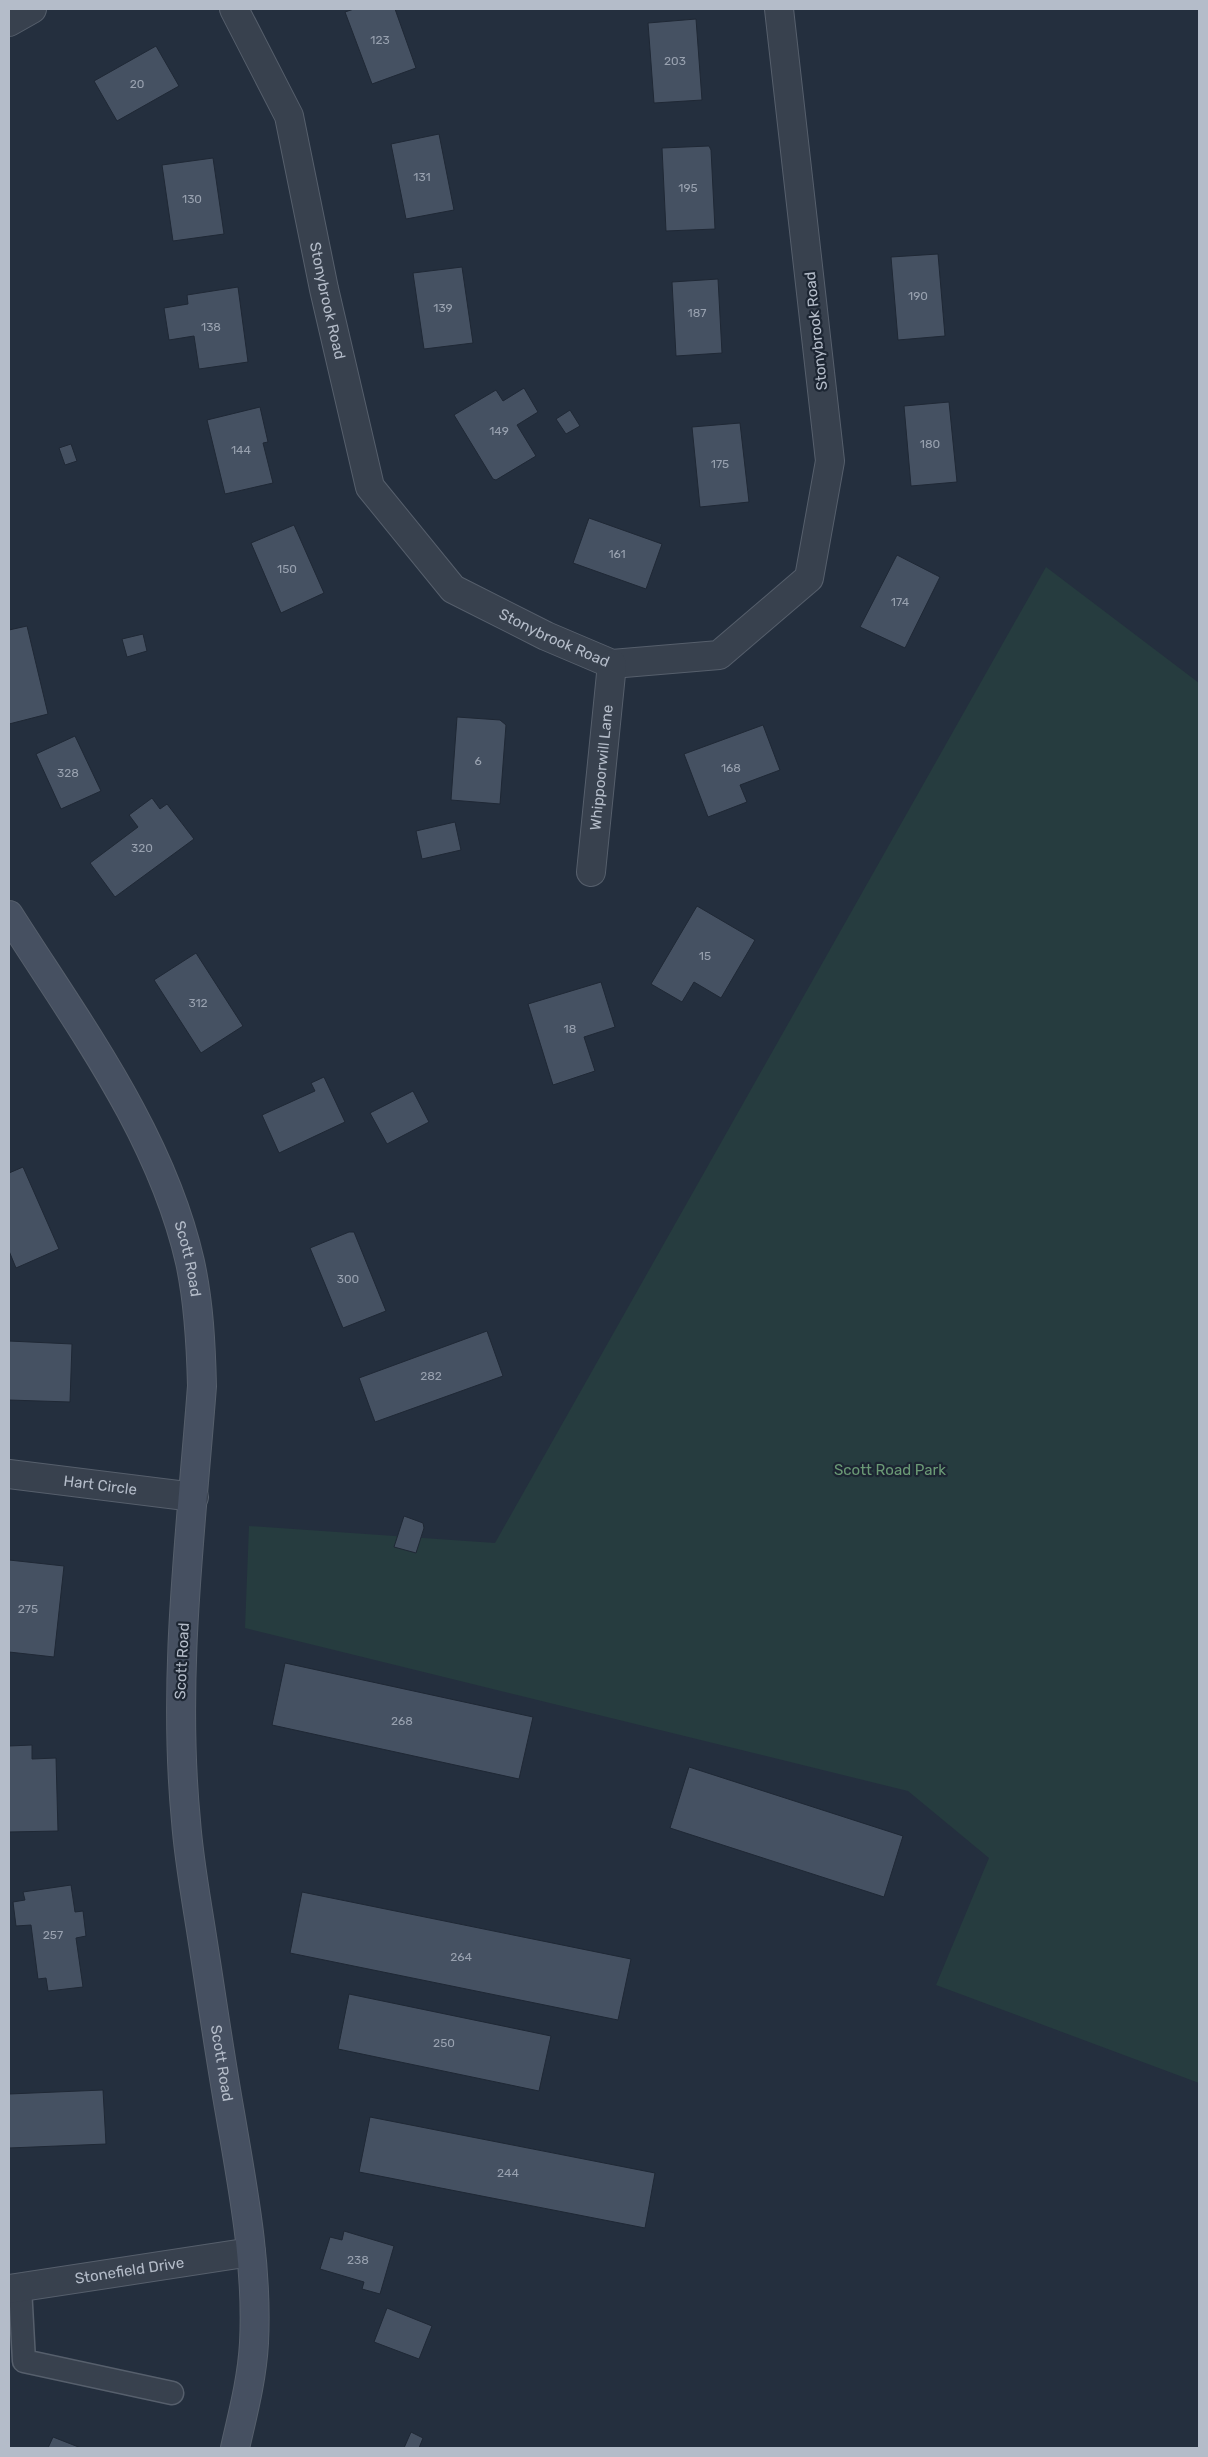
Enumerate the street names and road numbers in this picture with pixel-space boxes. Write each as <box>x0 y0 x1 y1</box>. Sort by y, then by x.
street label: Stonybrook Road <box>306 241 349 361</box>
street label: Stonybrook Road <box>801 271 831 391</box>
street label: Stonybrook Road <box>496 605 612 671</box>
street label: Whippoorwill Lane <box>586 704 617 831</box>
street label: Scott Road <box>170 1219 205 1298</box>
street label: Hart Circle <box>63 1472 138 1499</box>
street label: Scott Road <box>171 1622 193 1700</box>
street label: Scott Road <box>207 2024 237 2103</box>
street label: Stonefield Drive <box>74 2253 185 2288</box>

